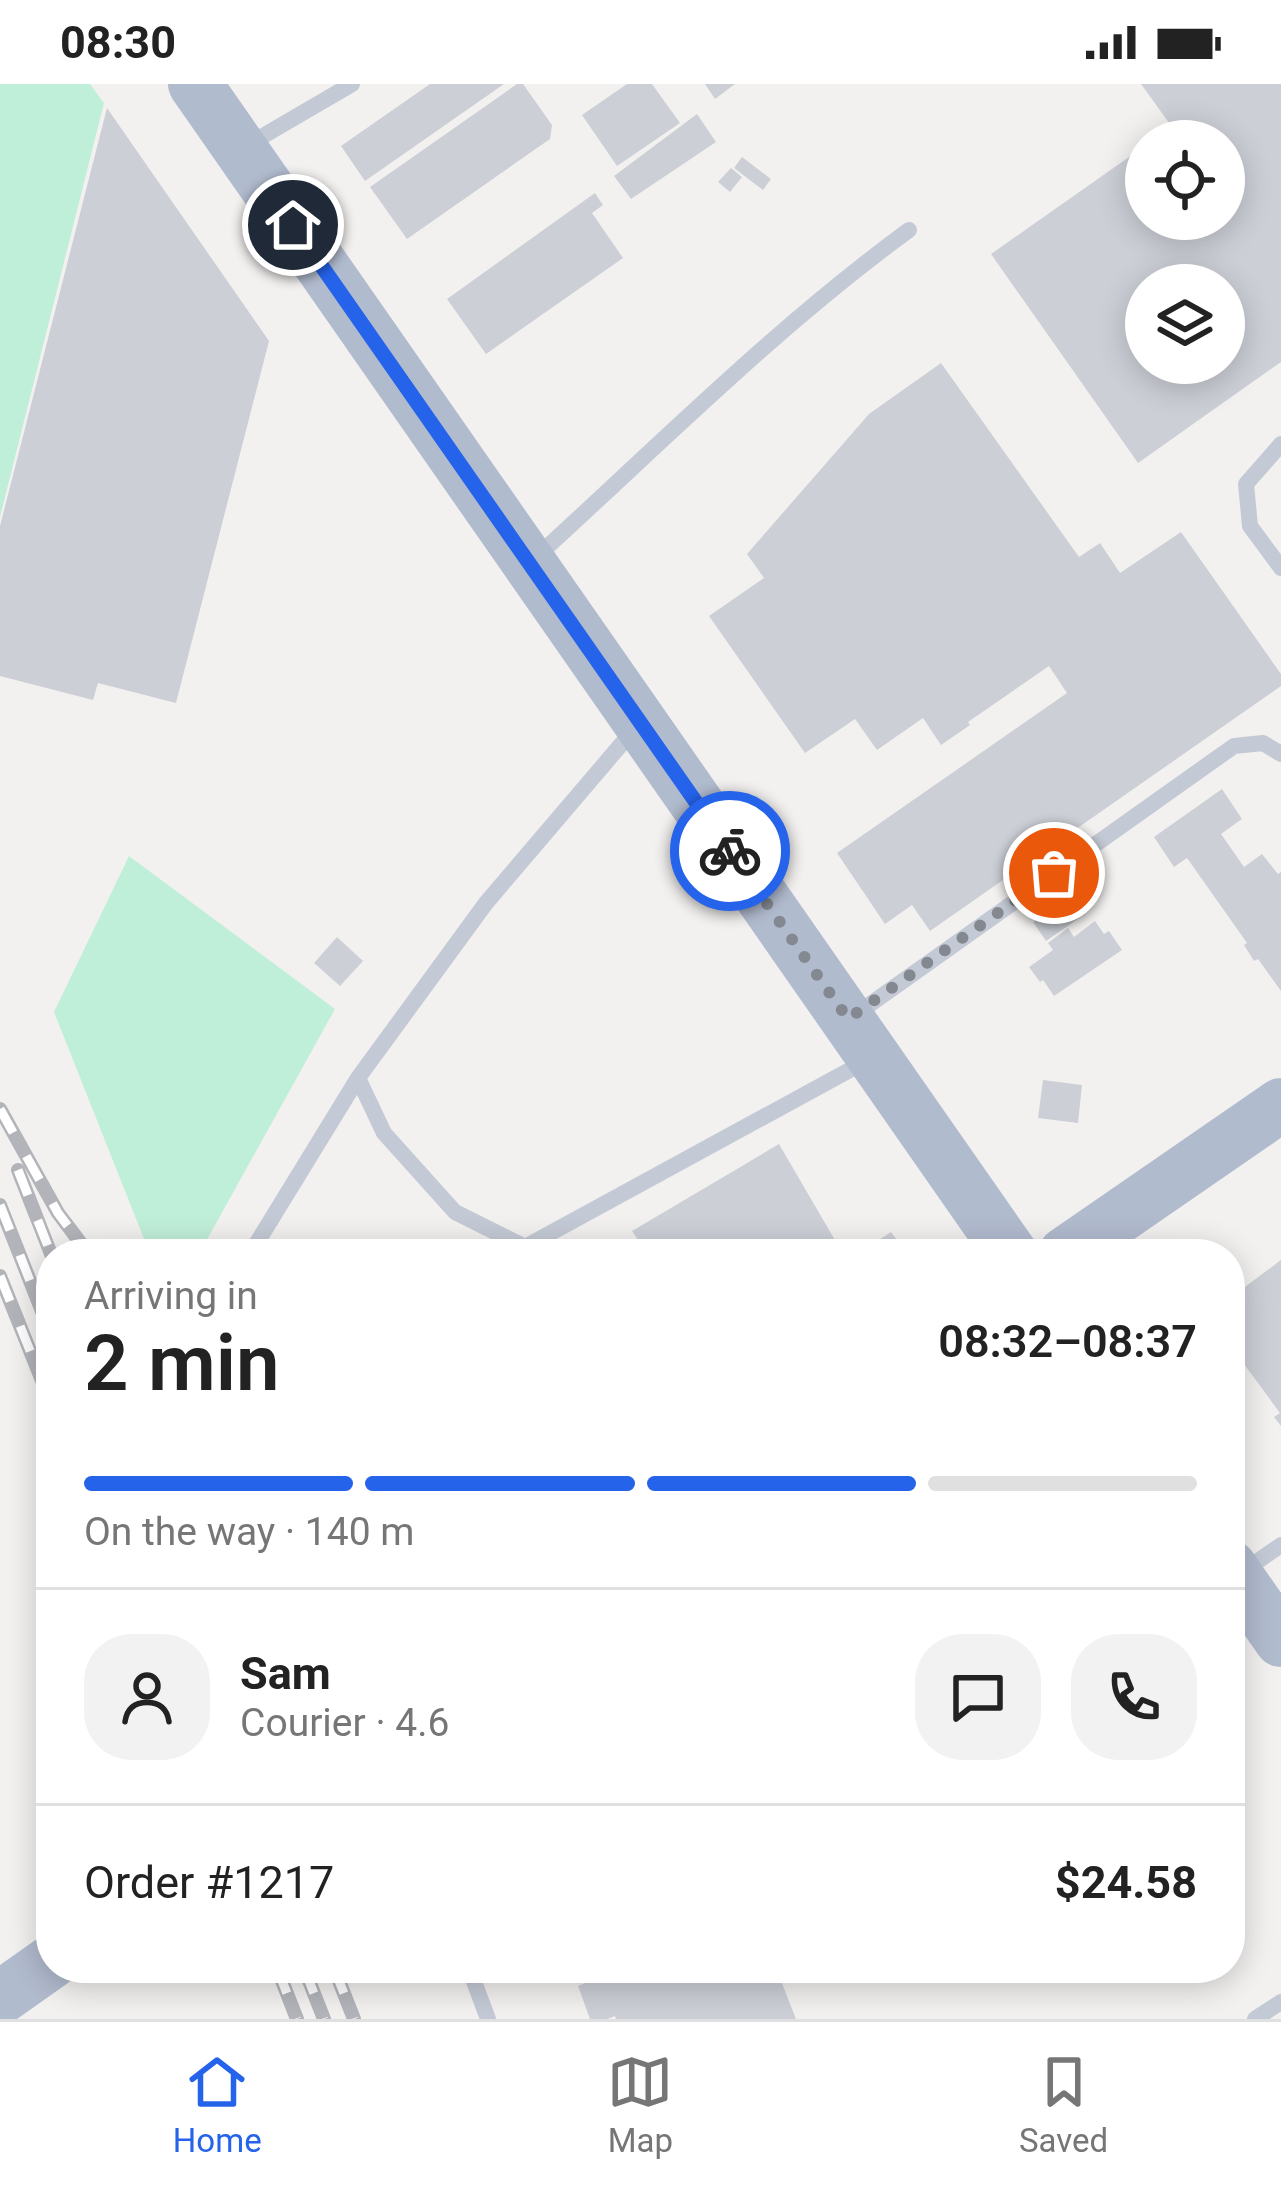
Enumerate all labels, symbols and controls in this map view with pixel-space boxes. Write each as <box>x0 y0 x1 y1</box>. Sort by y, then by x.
text: 08:30 <box>60 16 176 69</box>
map controls <box>1125 120 1245 384</box>
button: locate <box>1125 120 1245 240</box>
pin <box>242 174 344 276</box>
icon: home <box>260 192 326 258</box>
button: layers <box>1125 264 1245 384</box>
courier <box>670 791 790 911</box>
icon: bike <box>697 818 763 884</box>
pin <box>1003 822 1105 924</box>
icon: bag <box>1021 840 1087 906</box>
text: Arriving in <box>84 1273 258 1319</box>
text: 08:32–08:37 <box>938 1315 1197 1368</box>
text: 2 min <box>84 1318 280 1409</box>
text: On the way · 140 m <box>84 1509 415 1555</box>
button: person <box>84 1634 210 1760</box>
button: chat <box>915 1634 1041 1760</box>
button: phone <box>1071 1634 1197 1760</box>
text: Sam <box>240 1647 331 1700</box>
text: Courier · 4.6 <box>240 1700 449 1746</box>
text: Order #1217 <box>84 1856 334 1909</box>
text: $24.58 <box>1055 1856 1197 1909</box>
tab: Home <box>173 2049 262 2160</box>
tab: Map <box>607 2049 673 2160</box>
tab: Saved <box>1019 2049 1108 2160</box>

